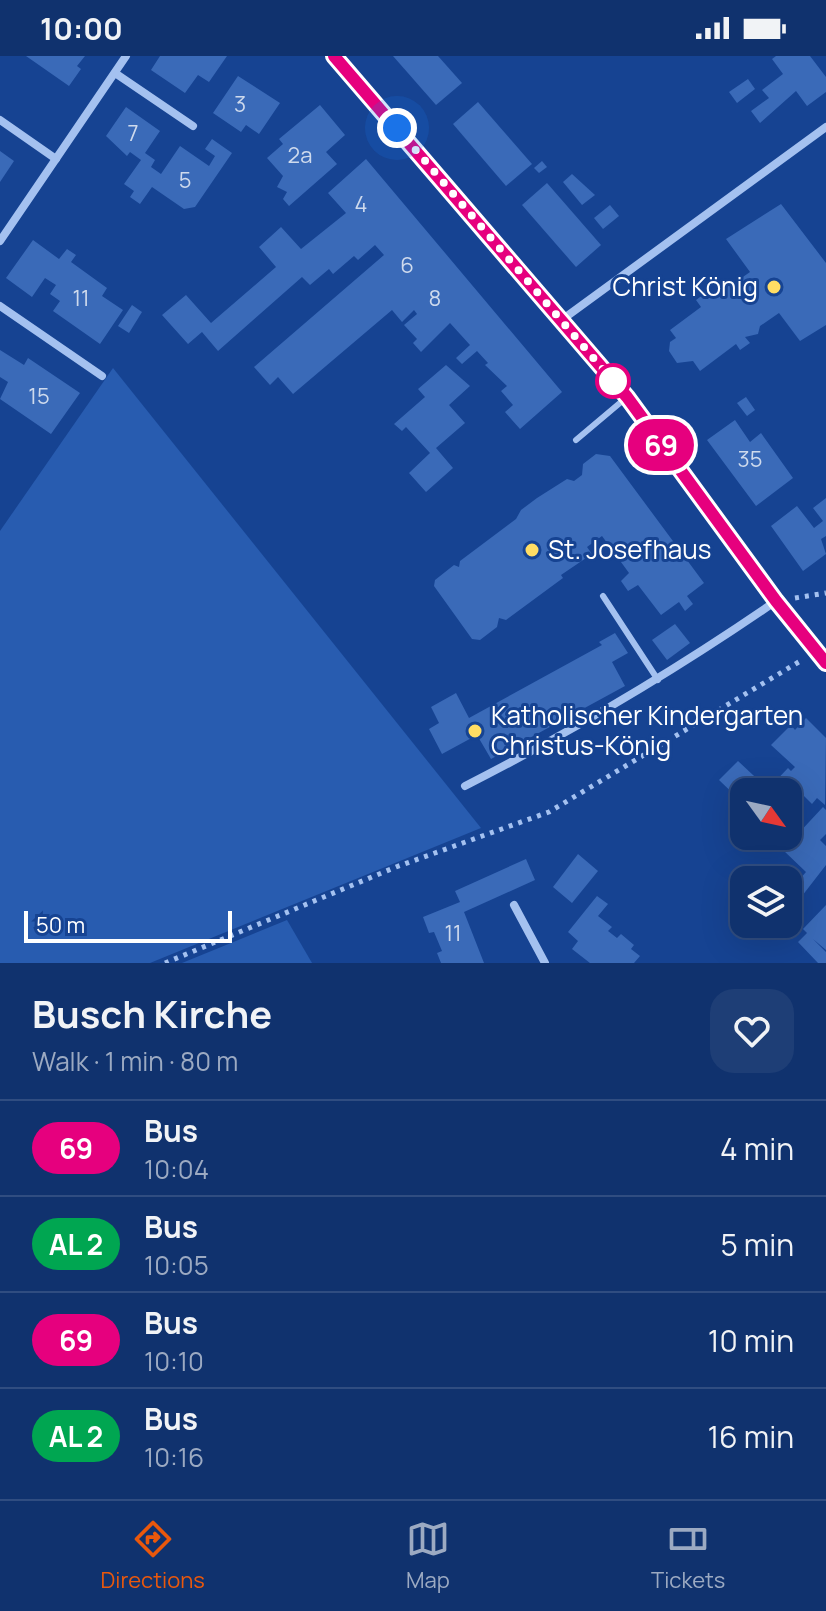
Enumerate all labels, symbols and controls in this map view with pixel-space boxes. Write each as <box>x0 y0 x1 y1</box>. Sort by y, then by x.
text: 10:00 <box>40 8 123 49</box>
house number: 3 <box>234 89 246 119</box>
your location <box>377 108 417 148</box>
house number: 7 <box>127 118 139 148</box>
house number: 2a <box>288 140 312 170</box>
house number: 5 <box>179 165 191 195</box>
house number: 4 <box>355 189 367 219</box>
house number: 6 <box>400 250 414 280</box>
place label: Christ König <box>613 268 758 304</box>
marker: Christ König <box>765 278 783 296</box>
house number: 11 <box>72 283 90 313</box>
house number: 8 <box>429 283 441 313</box>
unlabelled marker <box>596 364 630 398</box>
house number: 15 <box>28 381 50 411</box>
line badge: 69 <box>625 419 697 471</box>
text: 69 <box>644 426 678 464</box>
house number: 35 <box>738 444 762 474</box>
place label: St. Josefhaus <box>548 531 711 567</box>
marker: St. Josefhaus <box>523 541 541 559</box>
place label: Katholischer Kindergarten Christus-König <box>491 697 803 763</box>
marker: Katholischer Kindergarten Christus-König <box>466 722 484 740</box>
north arrow <box>730 778 802 850</box>
map controls <box>730 778 802 938</box>
button: layers <box>730 866 802 938</box>
scale bar <box>24 907 232 943</box>
text: 50 m <box>36 910 85 940</box>
house number: 11 <box>444 918 462 948</box>
text: Busch Kirche <box>32 987 272 1039</box>
button: heart <box>710 989 794 1073</box>
text: Walk · 1 min · 80 m <box>32 1043 238 1079</box>
text: Bus <box>144 1110 198 1151</box>
text: 4 min <box>720 1128 794 1169</box>
text: 69 <box>59 1129 93 1167</box>
text: 10:04 <box>144 1151 209 1187</box>
text: Bus <box>144 1206 198 1247</box>
text: 5 min <box>720 1224 794 1265</box>
text: AL 2 <box>49 1225 103 1263</box>
text: 10:05 <box>144 1247 209 1283</box>
text: Bus <box>144 1302 198 1343</box>
text: 10 min <box>708 1320 794 1361</box>
text: 69 <box>59 1321 93 1359</box>
text: 10:10 <box>144 1343 204 1379</box>
text: Bus <box>144 1398 198 1439</box>
text: 16 min <box>707 1416 794 1457</box>
text: AL 2 <box>49 1417 103 1455</box>
text: 10:16 <box>144 1439 204 1475</box>
tab: Directions <box>101 1517 205 1595</box>
tab: Map <box>406 1517 450 1595</box>
tab: Tickets <box>651 1517 725 1595</box>

